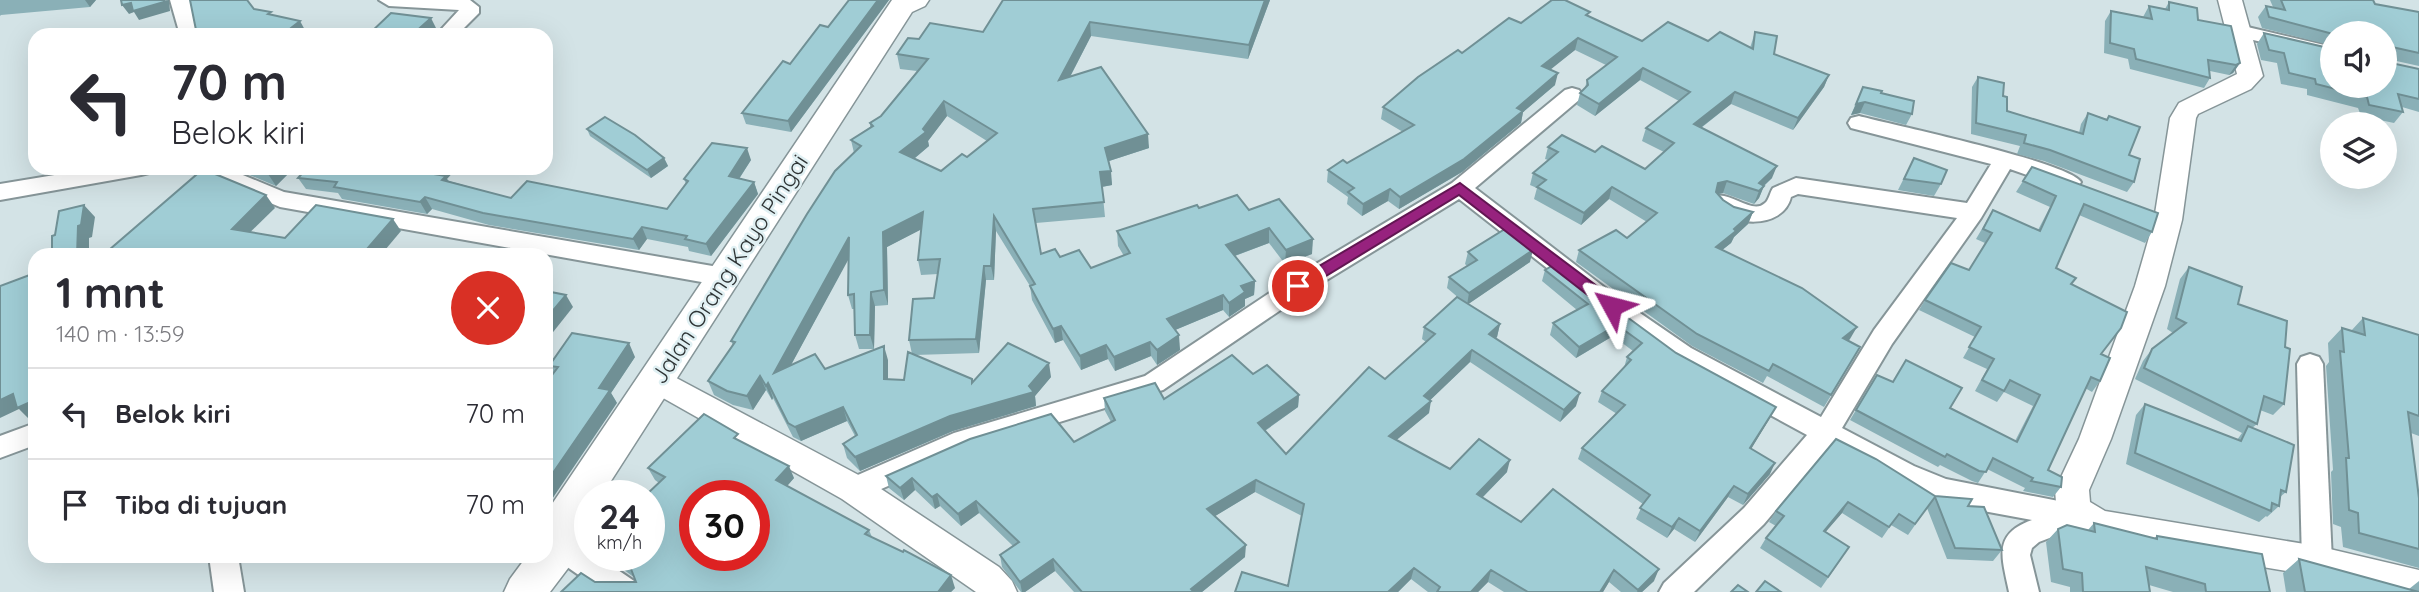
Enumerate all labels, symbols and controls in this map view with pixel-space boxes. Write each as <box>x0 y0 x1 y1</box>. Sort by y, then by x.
map controls <box>2320 21 2397 189</box>
button: sound <box>2320 21 2397 98</box>
text: 70 m <box>171 51 287 112</box>
icon: left <box>56 56 147 147</box>
text: Belok kiri <box>171 112 305 152</box>
button: layers <box>2320 112 2397 189</box>
street label: Jalan Orang Kayo Pingai <box>644 149 814 389</box>
pin <box>1268 256 1328 316</box>
text: 1 mnt <box>56 266 165 319</box>
icon: arrive <box>1279 267 1317 305</box>
position arrow <box>1575 269 1649 343</box>
button: close <box>451 271 525 345</box>
text: 140 m · 13:59 <box>56 319 185 348</box>
icon: left <box>56 395 94 433</box>
text: Belok kiri <box>115 397 231 430</box>
text: 70 m <box>465 397 525 430</box>
speed limit sign: 30 <box>679 480 770 571</box>
icon: arrive <box>56 486 94 524</box>
text: Tiba di tujuan <box>115 488 287 521</box>
text: 70 m <box>465 488 525 521</box>
text: 24 <box>599 494 640 538</box>
text: km/h <box>597 531 642 554</box>

